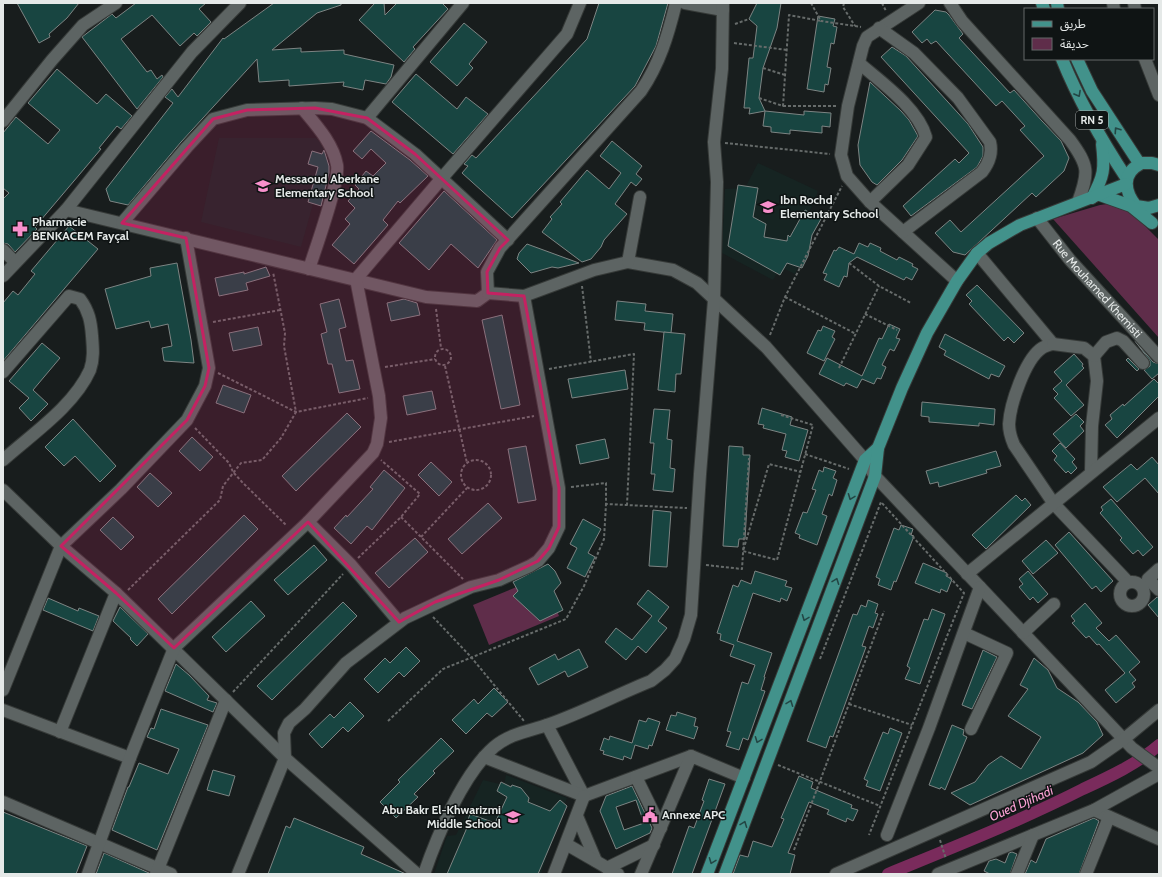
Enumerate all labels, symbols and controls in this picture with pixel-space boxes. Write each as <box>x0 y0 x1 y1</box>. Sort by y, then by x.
legend <box>1024 8 1154 60</box>
text: طريق <box>1060 16 1086 32</box>
text: حديقة <box>1060 36 1089 51</box>
one-way arrow <box>1074 90 1081 97</box>
road number: RN 5 <box>1076 111 1108 129</box>
one-way arrow <box>1115 128 1122 135</box>
place label: Messaoud Aberkane Elementary School <box>275 171 379 200</box>
school or university icon: Messaoud Aberkane Elementary School <box>254 177 272 195</box>
place label: Ibn Rochd Elementary School <box>780 192 878 221</box>
school or university icon: Ibn Rochd Elementary School <box>759 198 777 216</box>
place label: Pharmacie BENKACEM Fayçal <box>32 214 129 243</box>
pharmacy icon: Pharmacie BENKACEM Fayçal <box>11 220 29 238</box>
street label: Rue Mouhamed Khemisti <box>1050 236 1146 341</box>
one-way arrow <box>848 493 856 500</box>
one-way arrow <box>831 578 839 585</box>
one-way arrow <box>801 615 809 622</box>
one-way arrow <box>785 699 793 706</box>
one-way arrow <box>755 736 763 743</box>
water label: Oued Djihadi <box>987 782 1056 825</box>
place label: Abu Bakr El-Khwarizmi Middle School <box>382 802 501 831</box>
public building icon: Annexe APC <box>641 806 659 824</box>
place label: Annexe APC <box>662 807 725 822</box>
school or university icon: Abu Bakr El-Khwarizmi Middle School <box>504 808 522 826</box>
one-way arrow <box>739 821 748 828</box>
one-way arrow <box>708 857 716 864</box>

